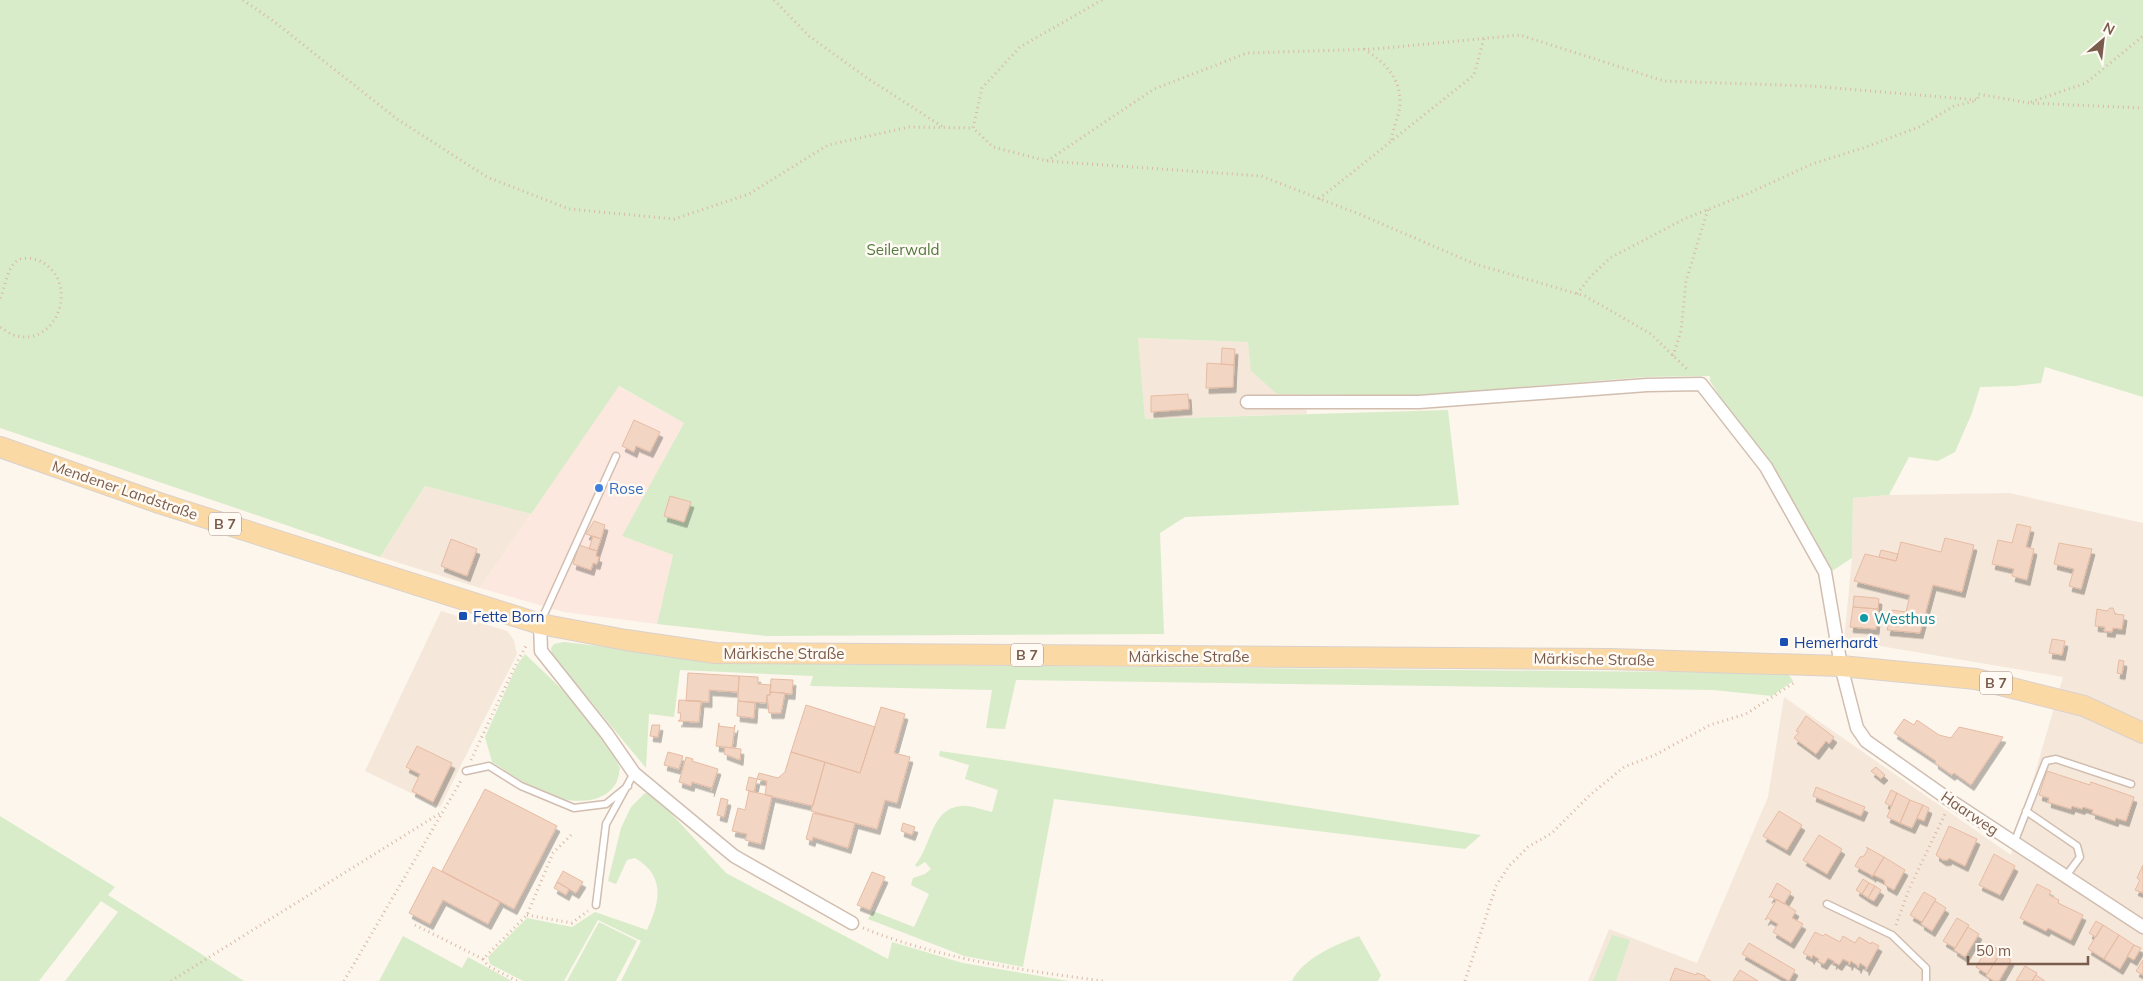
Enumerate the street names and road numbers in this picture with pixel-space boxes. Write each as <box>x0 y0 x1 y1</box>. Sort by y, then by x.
street label: Mendener Landstraße <box>50 456 200 524</box>
road number: B 7 <box>209 512 241 536</box>
street label: Märkische Straße <box>724 644 844 663</box>
road number: B 7 <box>1011 644 1043 666</box>
street label: Märkische Straße <box>1129 647 1249 666</box>
street label: Märkische Straße <box>1533 648 1655 670</box>
road number: B 7 <box>1980 671 2012 694</box>
street label: Haarweg <box>1938 787 2002 839</box>

